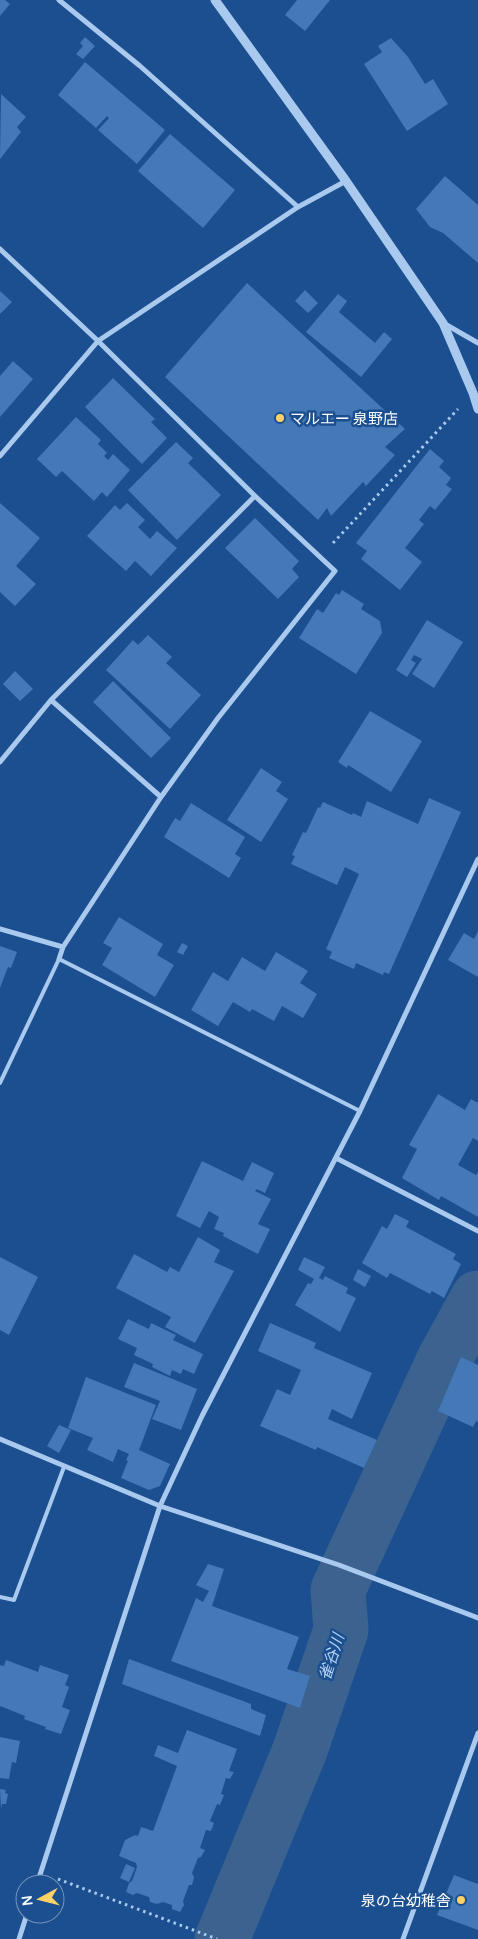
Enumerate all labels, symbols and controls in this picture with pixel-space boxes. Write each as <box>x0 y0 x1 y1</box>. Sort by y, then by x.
place label: マルエー 泉野店 <box>290 408 398 429</box>
marker: マルエー 泉野店 <box>274 412 286 424</box>
water label: 雀谷川 <box>313 1629 349 1683</box>
north arrow <box>15 1874 65 1924</box>
place label: 泉の台幼稚舎 <box>361 1890 451 1911</box>
text: N <box>17 1894 37 1907</box>
marker: 泉の台幼稚舎 <box>455 1894 467 1906</box>

